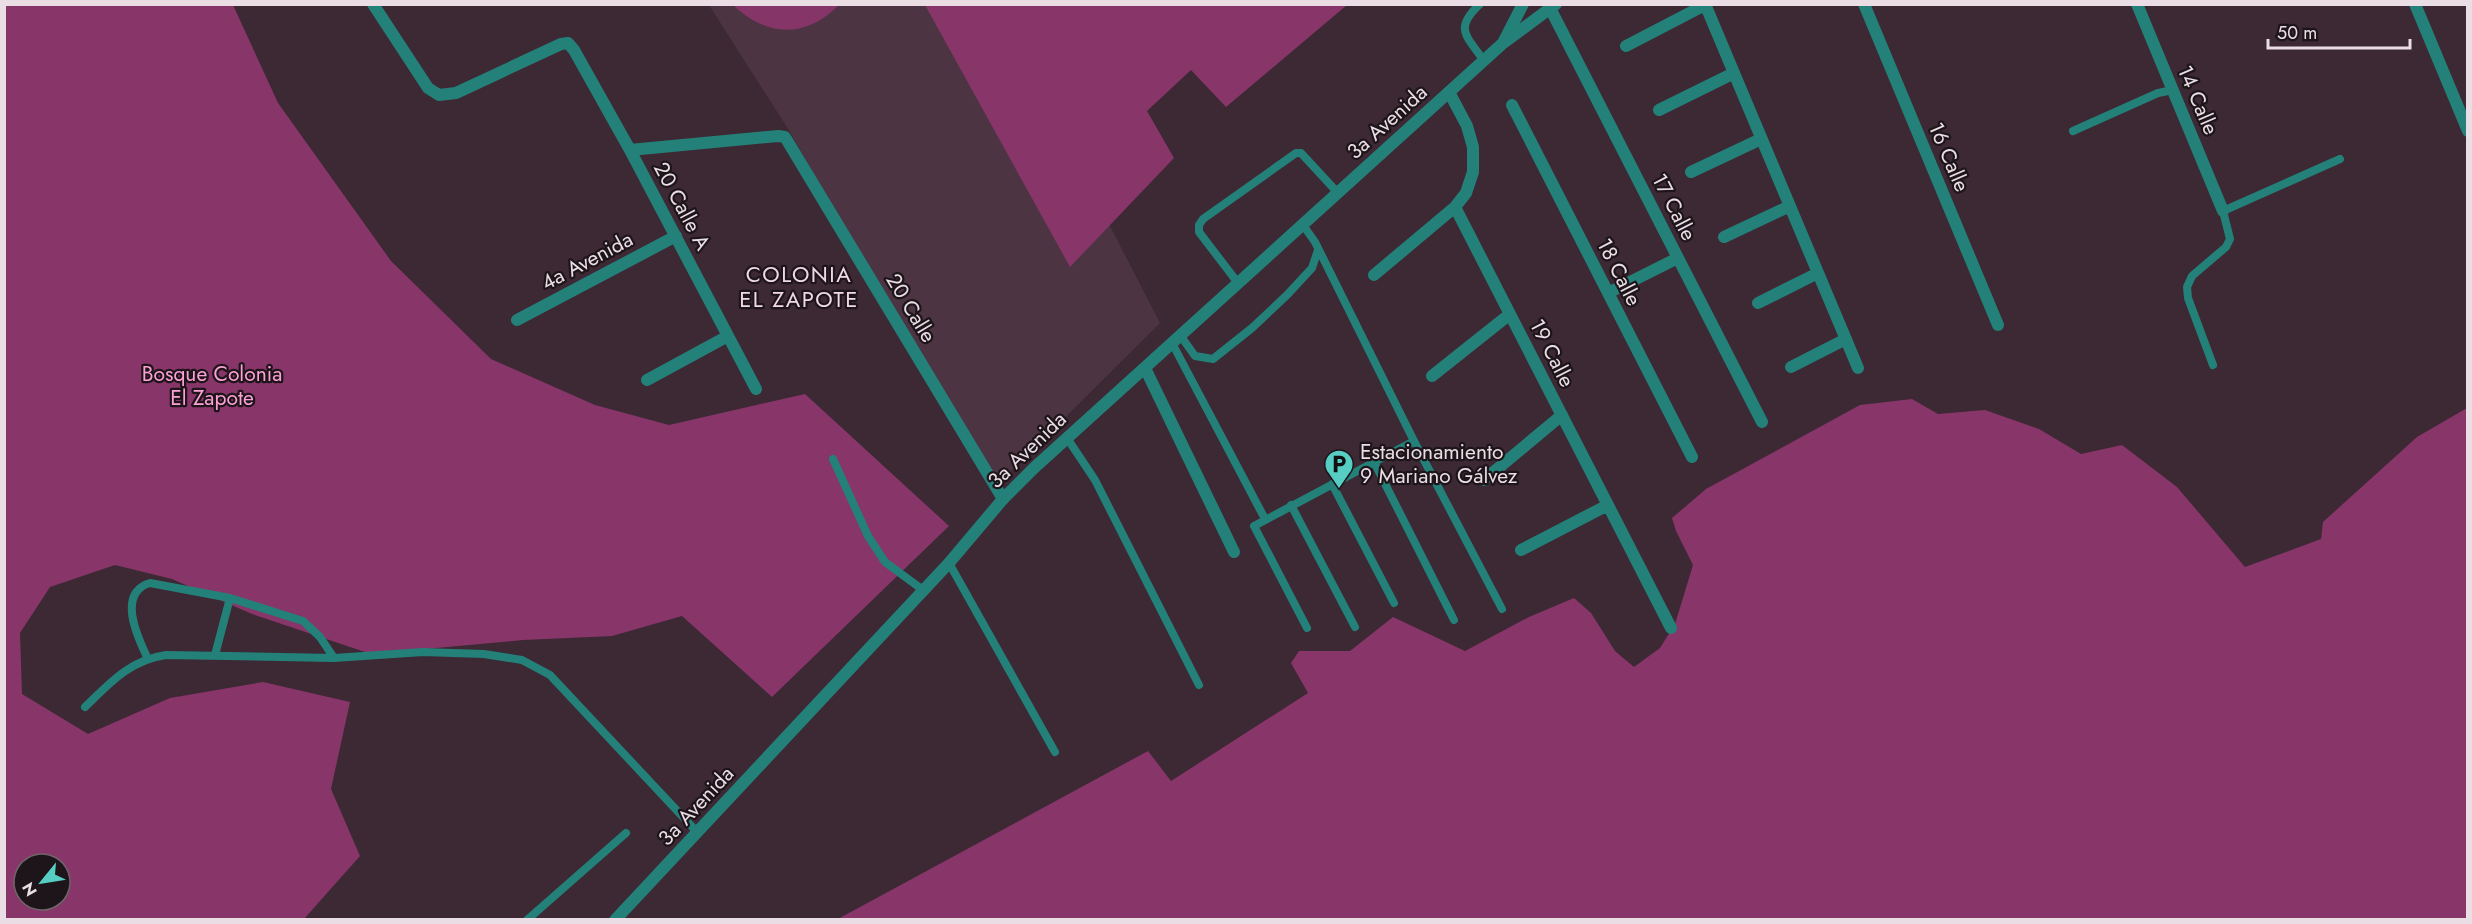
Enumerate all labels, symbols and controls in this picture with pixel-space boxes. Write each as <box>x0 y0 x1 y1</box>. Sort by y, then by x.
scale bar <box>2268 12 2410 50</box>
text: 50 m <box>2277 20 2317 46</box>
street label: 14 Calle <box>2170 61 2226 140</box>
street label: 3a Avenida <box>1340 78 1434 166</box>
street label: 16 Calle <box>1921 118 1977 197</box>
street label: 20 Calle A <box>646 157 718 256</box>
street label: 17 Calle <box>1644 168 1704 246</box>
street label: 4a Avenida <box>536 224 638 298</box>
street label: 18 Calle <box>1589 233 1649 311</box>
district label: COLONIA EL ZAPOTE <box>739 258 859 315</box>
street label: 20 Calle <box>879 268 943 348</box>
street label: 19 Calle <box>1522 314 1582 392</box>
park label: Bosque Colonia El Zapote <box>142 359 282 413</box>
street label: 3a Avenida <box>981 405 1073 495</box>
place label: Estacionamiento 9 Mariano Gálvez <box>1360 437 1518 491</box>
parking icon: Estacionamiento 9 Mariano Gálvez <box>1323 448 1355 490</box>
street label: 3a Avenida <box>651 760 741 852</box>
north arrow <box>12 852 72 912</box>
text: N <box>16 878 43 901</box>

